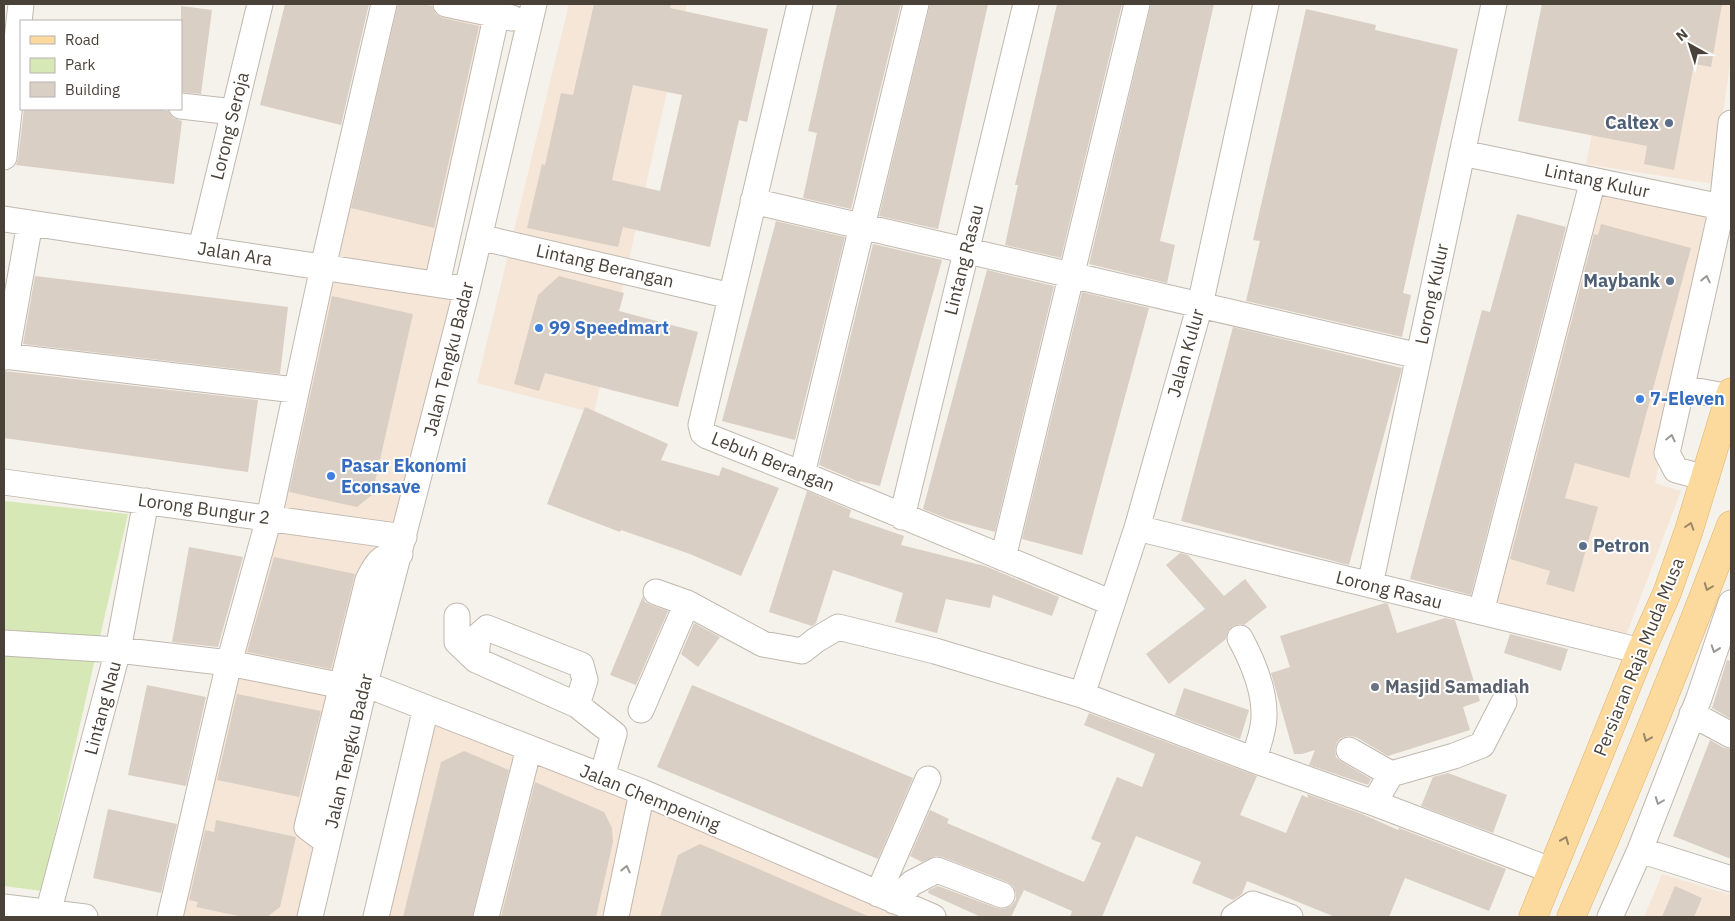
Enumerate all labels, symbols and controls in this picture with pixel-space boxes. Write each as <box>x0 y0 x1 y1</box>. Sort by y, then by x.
legend <box>20 20 182 110</box>
north arrow <box>1665 20 1715 70</box>
text: N <box>1672 25 1691 45</box>
text: Road <box>65 30 100 49</box>
text: Park <box>65 55 95 74</box>
street label: Lorong Seroja <box>205 69 254 182</box>
text: Building <box>65 80 120 99</box>
place label: Caltex <box>1605 111 1659 134</box>
marker: Caltex <box>1663 117 1675 129</box>
street label: Lintang Kulur <box>1542 158 1652 203</box>
street label: Lintang Rasau <box>939 202 988 318</box>
street label: Jalan Ara <box>196 236 275 271</box>
street label: Lintang Berangan <box>534 238 676 293</box>
street label: Lorong Kulur <box>1410 241 1454 347</box>
place label: Maybank <box>1583 269 1661 292</box>
one-way arrow <box>1700 274 1711 283</box>
marker: Maybank <box>1664 275 1676 287</box>
street label: Jalan Tengku Badar <box>418 279 479 438</box>
street label: Jalan Kulur <box>1162 306 1209 400</box>
place label: 99 Speedmart <box>549 316 669 339</box>
marker: 99 Speedmart <box>533 322 545 334</box>
place label: 7-Eleven <box>1650 387 1725 410</box>
marker: 7-Eleven <box>1634 393 1646 405</box>
street label: Lebuh Berangan <box>708 426 838 497</box>
one-way arrow <box>1665 433 1676 442</box>
place label: Pasar Ekonomi Econsave <box>341 454 467 498</box>
marker: Pasar Ekonomi Econsave <box>325 470 337 482</box>
street label: Lorong Bungur 2 <box>137 488 272 529</box>
one-way arrow <box>1685 523 1695 531</box>
place label: Petron <box>1593 534 1650 557</box>
marker: Petron <box>1577 540 1589 552</box>
street label: Persiaran Raja Muda Musa <box>1588 554 1689 759</box>
street label: Lorong Rasau <box>1333 565 1445 614</box>
one-way arrow <box>1704 582 1714 591</box>
one-way arrow <box>1711 644 1721 652</box>
street label: Lintang Nau <box>79 658 126 757</box>
street label: Jalan Tengku Badar <box>320 671 378 831</box>
place label: Masjid Samadiah <box>1385 675 1529 698</box>
marker: Masjid Samadiah <box>1369 681 1381 693</box>
one-way arrow <box>1643 733 1653 741</box>
street label: Jalan Chempening <box>577 759 724 836</box>
one-way arrow <box>1655 796 1665 805</box>
one-way arrow <box>1559 836 1570 845</box>
one-way arrow <box>620 865 631 874</box>

